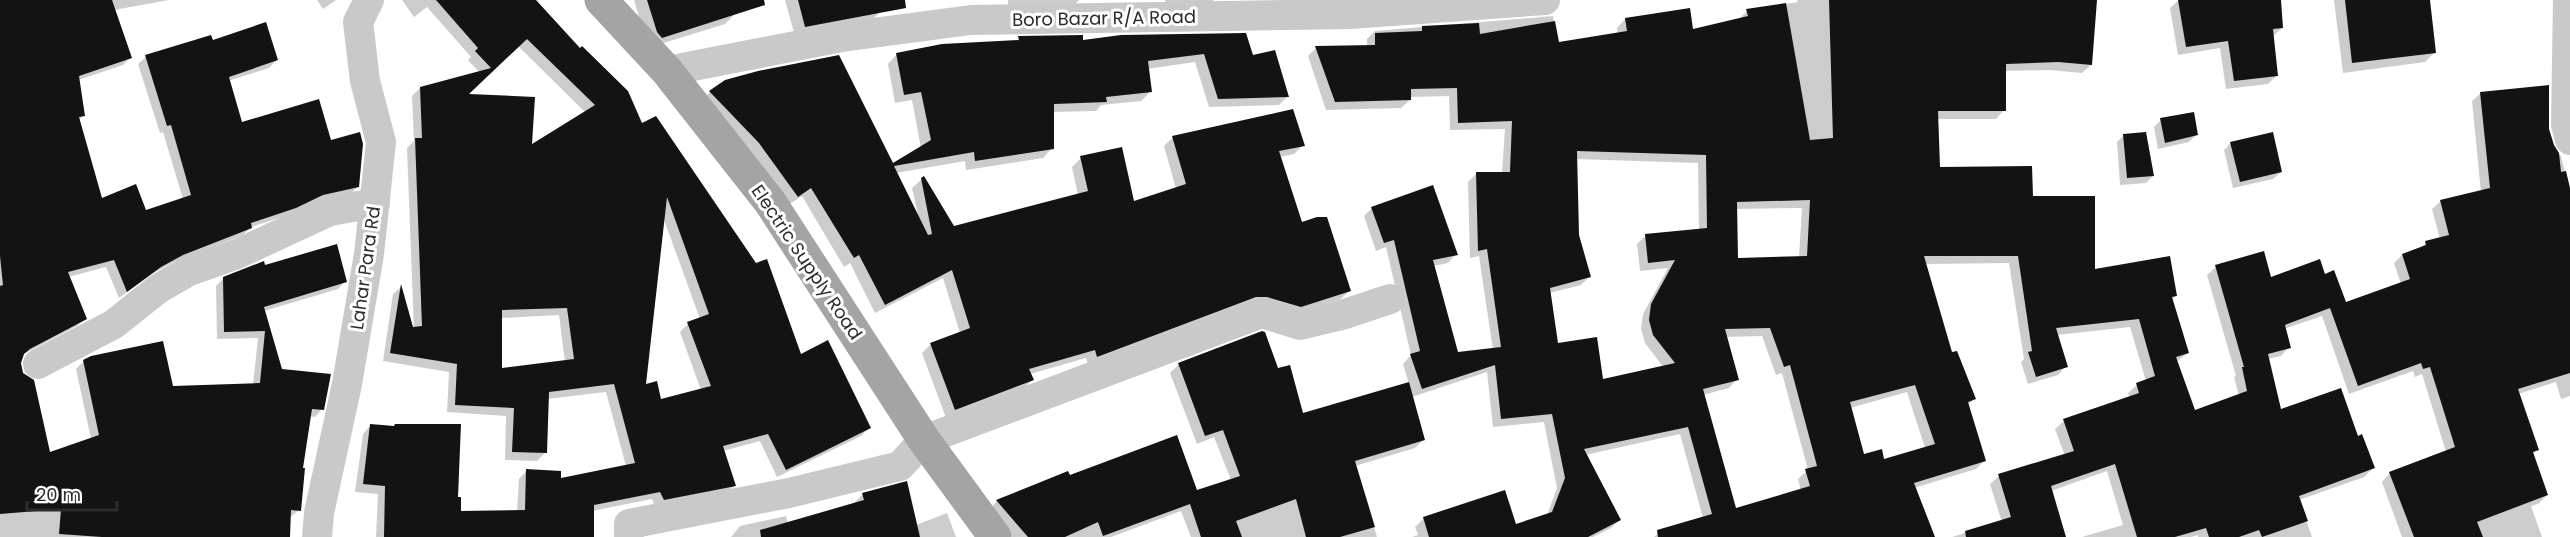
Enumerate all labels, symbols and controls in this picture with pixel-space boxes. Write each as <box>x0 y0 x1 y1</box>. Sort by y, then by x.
street label: Boro Bazar R/A Road <box>1012 4 1196 32</box>
street label: Electric Supply Road <box>746 180 868 344</box>
street label: Lahar Para Rd <box>344 205 386 331</box>
scale bar <box>27 474 117 512</box>
text: 20 m <box>36 482 81 507</box>

